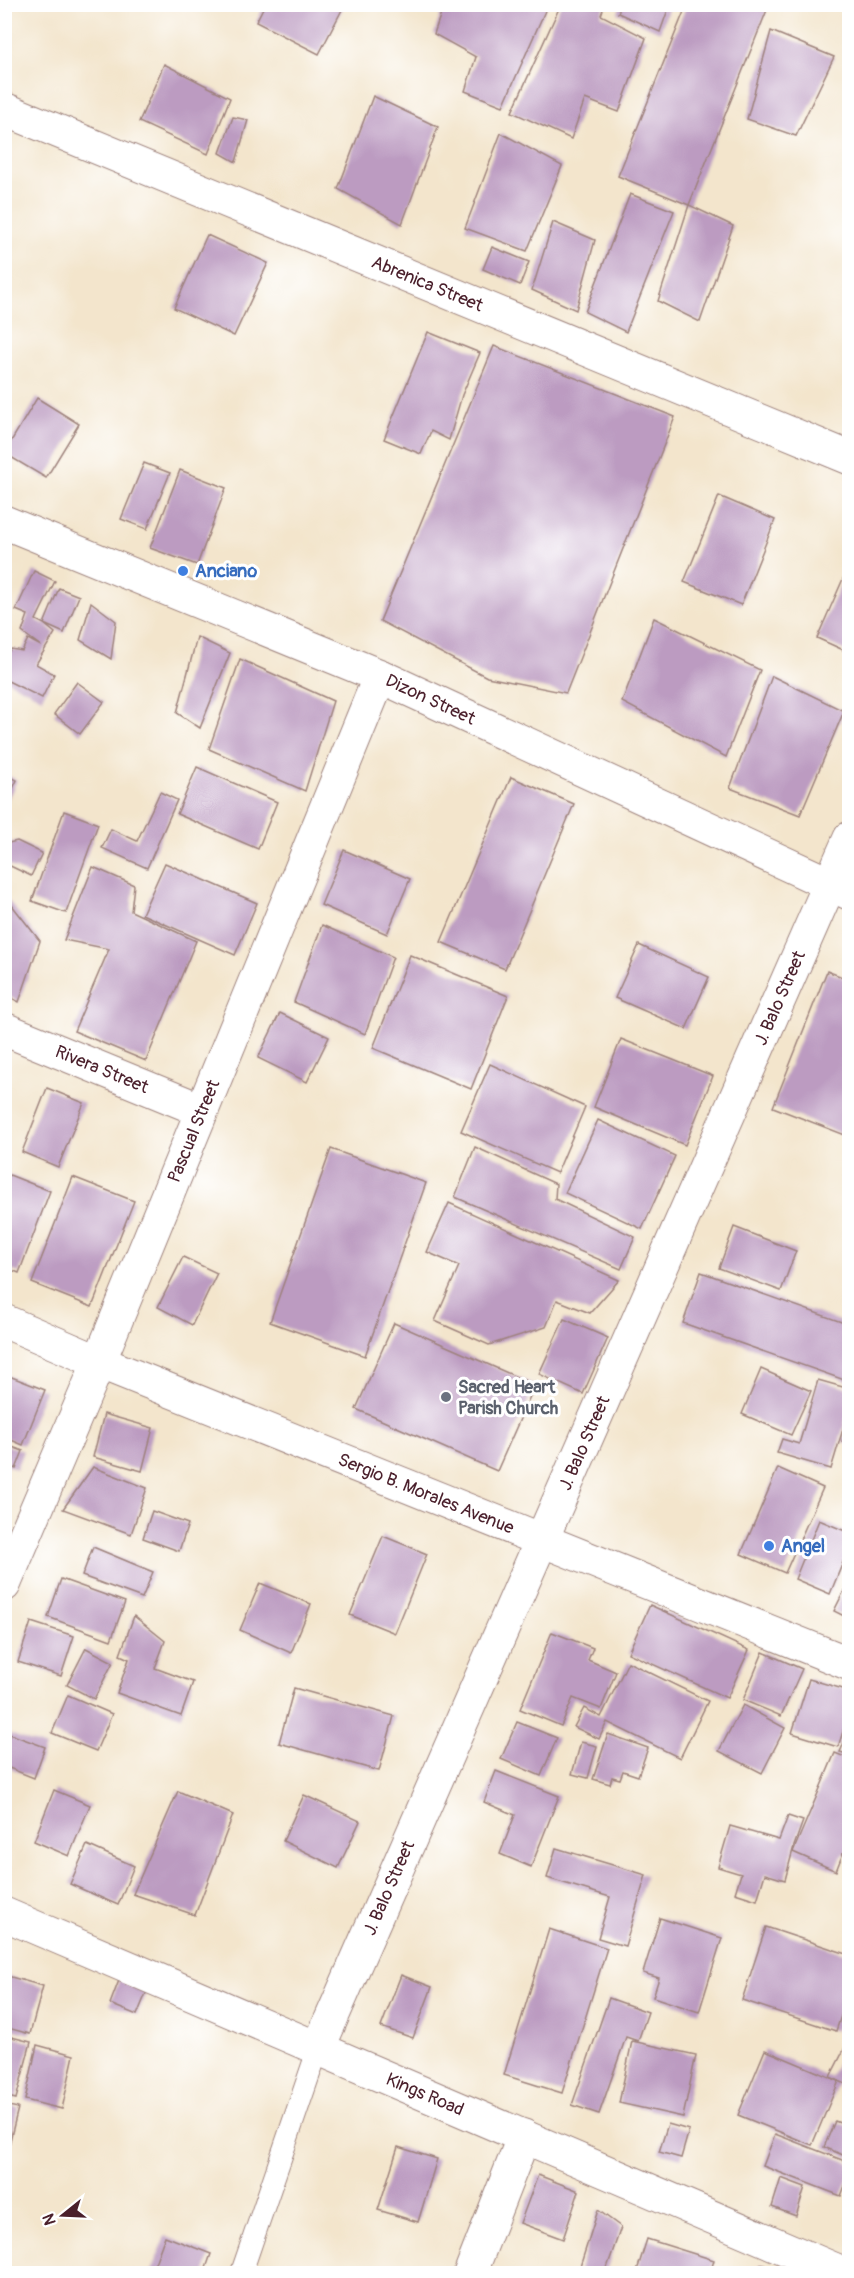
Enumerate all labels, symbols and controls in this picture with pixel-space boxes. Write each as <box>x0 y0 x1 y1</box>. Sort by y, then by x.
street label: Abrenica Street <box>368 251 487 318</box>
place label: Anciano <box>195 560 258 583</box>
marker: Anciano <box>176 564 190 578</box>
street label: Dizon Street <box>382 669 480 731</box>
street label: J. Balo Street <box>749 947 811 1049</box>
street label: Rivera Street <box>52 1040 153 1099</box>
street label: Pascual Street <box>163 1076 226 1186</box>
place label: Sacred Heart Parish Church <box>458 1376 559 1420</box>
marker: Sacred Heart Parish Church <box>439 1390 453 1404</box>
street label: J. Balo Street <box>554 1392 616 1494</box>
street label: Sergio B. Morales Avenue <box>335 1448 517 1540</box>
place label: Angel <box>781 1535 825 1558</box>
marker: Angel <box>762 1539 776 1553</box>
street label: J. Balo Street <box>358 1837 420 1939</box>
street label: Kings Road <box>382 2068 467 2121</box>
north arrow <box>33 2185 93 2245</box>
text: N <box>38 2211 61 2228</box>

